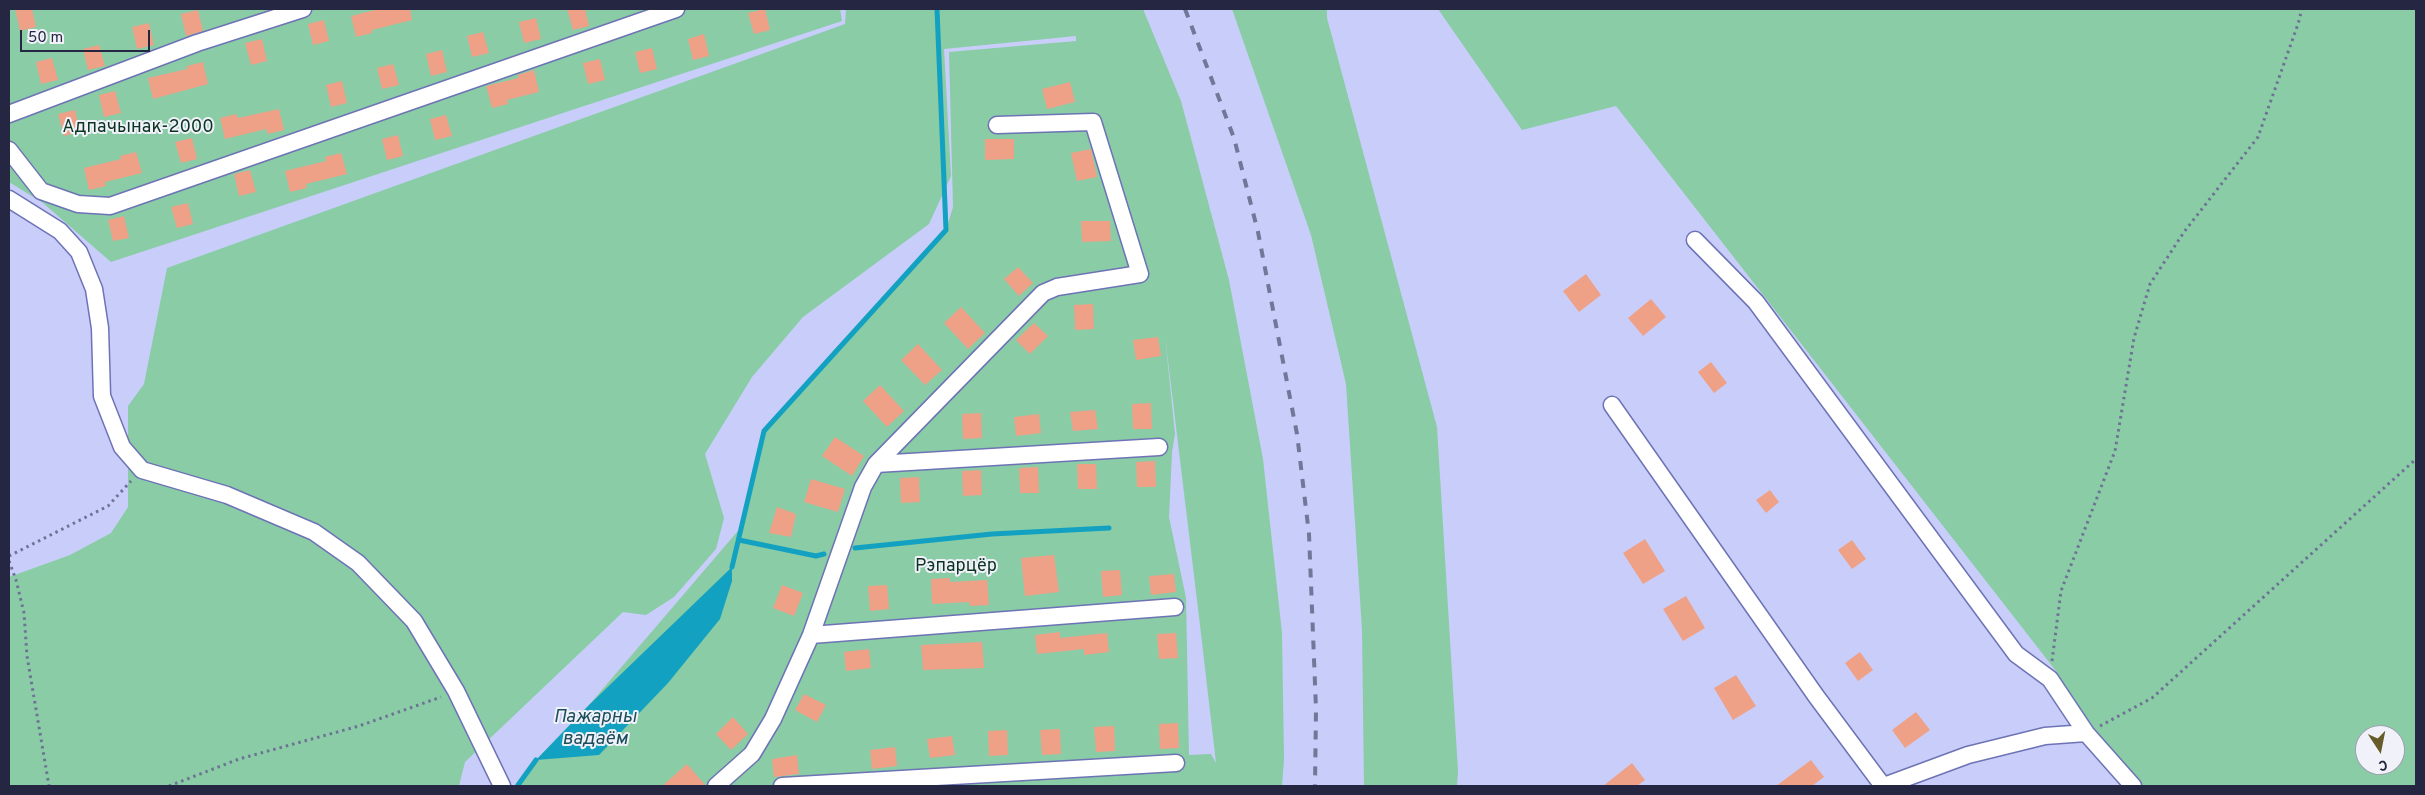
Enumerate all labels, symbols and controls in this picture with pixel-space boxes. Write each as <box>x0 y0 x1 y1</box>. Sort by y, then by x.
scale bar <box>22 20 152 52</box>
text: 50 m <box>28 29 63 48</box>
park label: Адпачынак-2000 <box>62 117 214 139</box>
park label: Рэпарцёр <box>915 556 997 578</box>
water label: Пажарны вадаём <box>554 707 636 751</box>
north arrow <box>2355 725 2405 775</box>
text: С <box>2377 755 2389 773</box>

